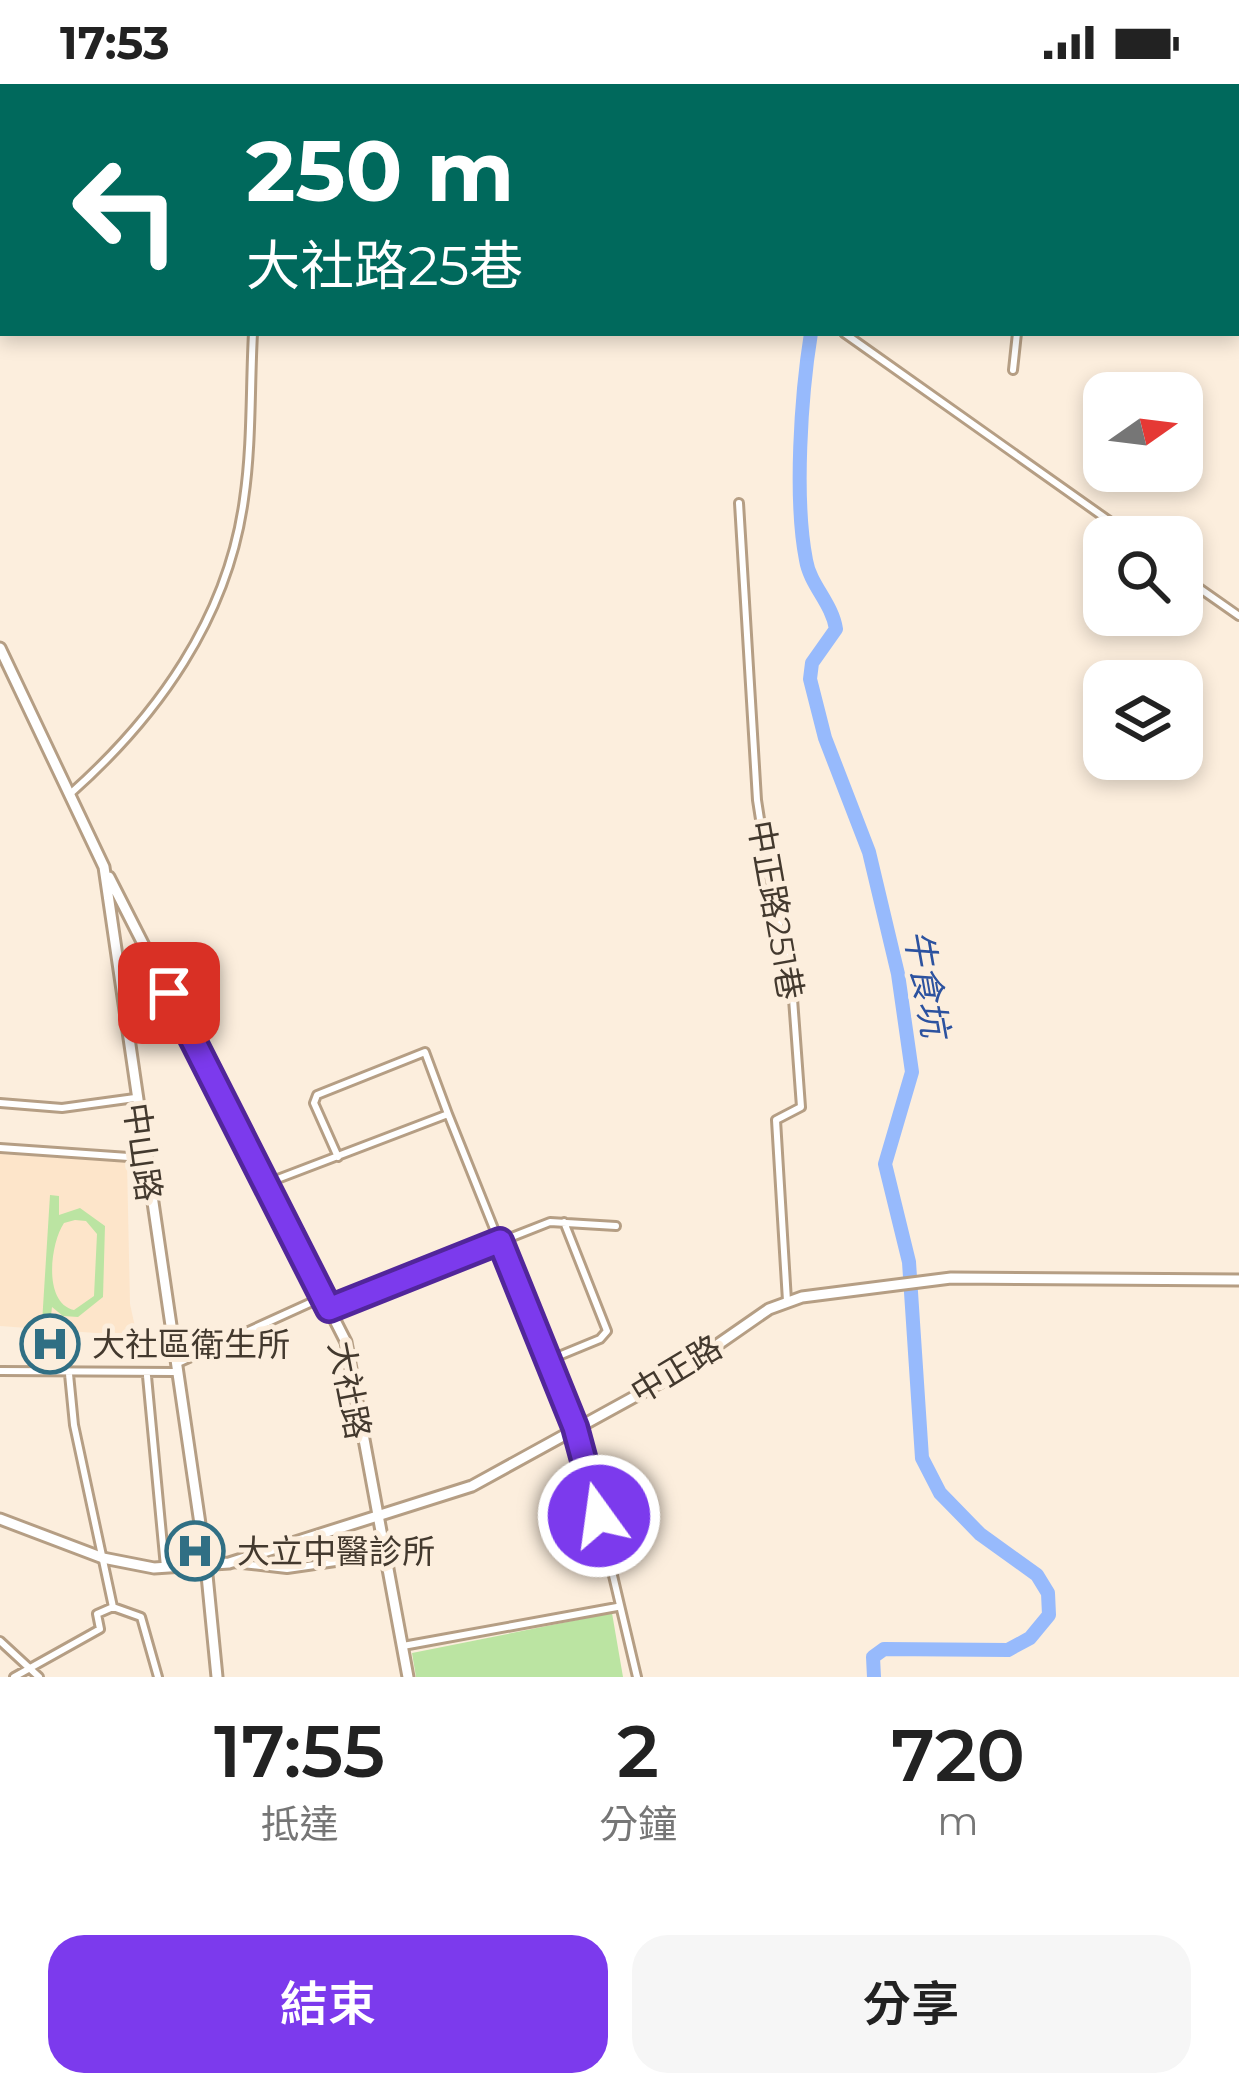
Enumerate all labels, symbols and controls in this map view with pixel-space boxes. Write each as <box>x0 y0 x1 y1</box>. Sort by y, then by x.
text: 17:53 <box>60 15 170 70</box>
text: 250 m <box>246 120 514 222</box>
icon: left <box>48 132 204 288</box>
text: 大社路25巷 <box>246 233 523 299</box>
north arrow <box>1083 372 1203 492</box>
map controls <box>1083 372 1203 780</box>
button: search <box>1083 516 1203 636</box>
button: layers <box>1083 660 1203 780</box>
street label: 中正路251巷 <box>741 817 811 1003</box>
water label: 牛食坑 <box>896 926 959 1045</box>
pin <box>118 942 220 1044</box>
icon: arrive <box>136 960 202 1026</box>
street label: 中山路 <box>116 1100 170 1204</box>
hospital icon: 大社區衛生所 <box>19 1313 81 1375</box>
place label: 大社區衛生所 <box>92 1324 290 1364</box>
street label: 中正路 <box>623 1326 729 1412</box>
street label: 大社路 <box>321 1338 379 1442</box>
position arrow <box>536 1453 662 1579</box>
hospital icon: 大立中醫診所 <box>164 1520 226 1582</box>
place label: 大立中醫診所 <box>237 1531 435 1571</box>
text: 17:55 <box>214 1707 385 1795</box>
text: 2 <box>617 1707 659 1795</box>
text: 720 <box>891 1711 1025 1799</box>
text: m <box>937 1797 979 1845</box>
text: 抵達 <box>260 1800 338 1848</box>
text: 分鐘 <box>599 1800 677 1848</box>
button: 結束 <box>48 1935 608 2073</box>
button: 分享 <box>632 1935 1191 2073</box>

